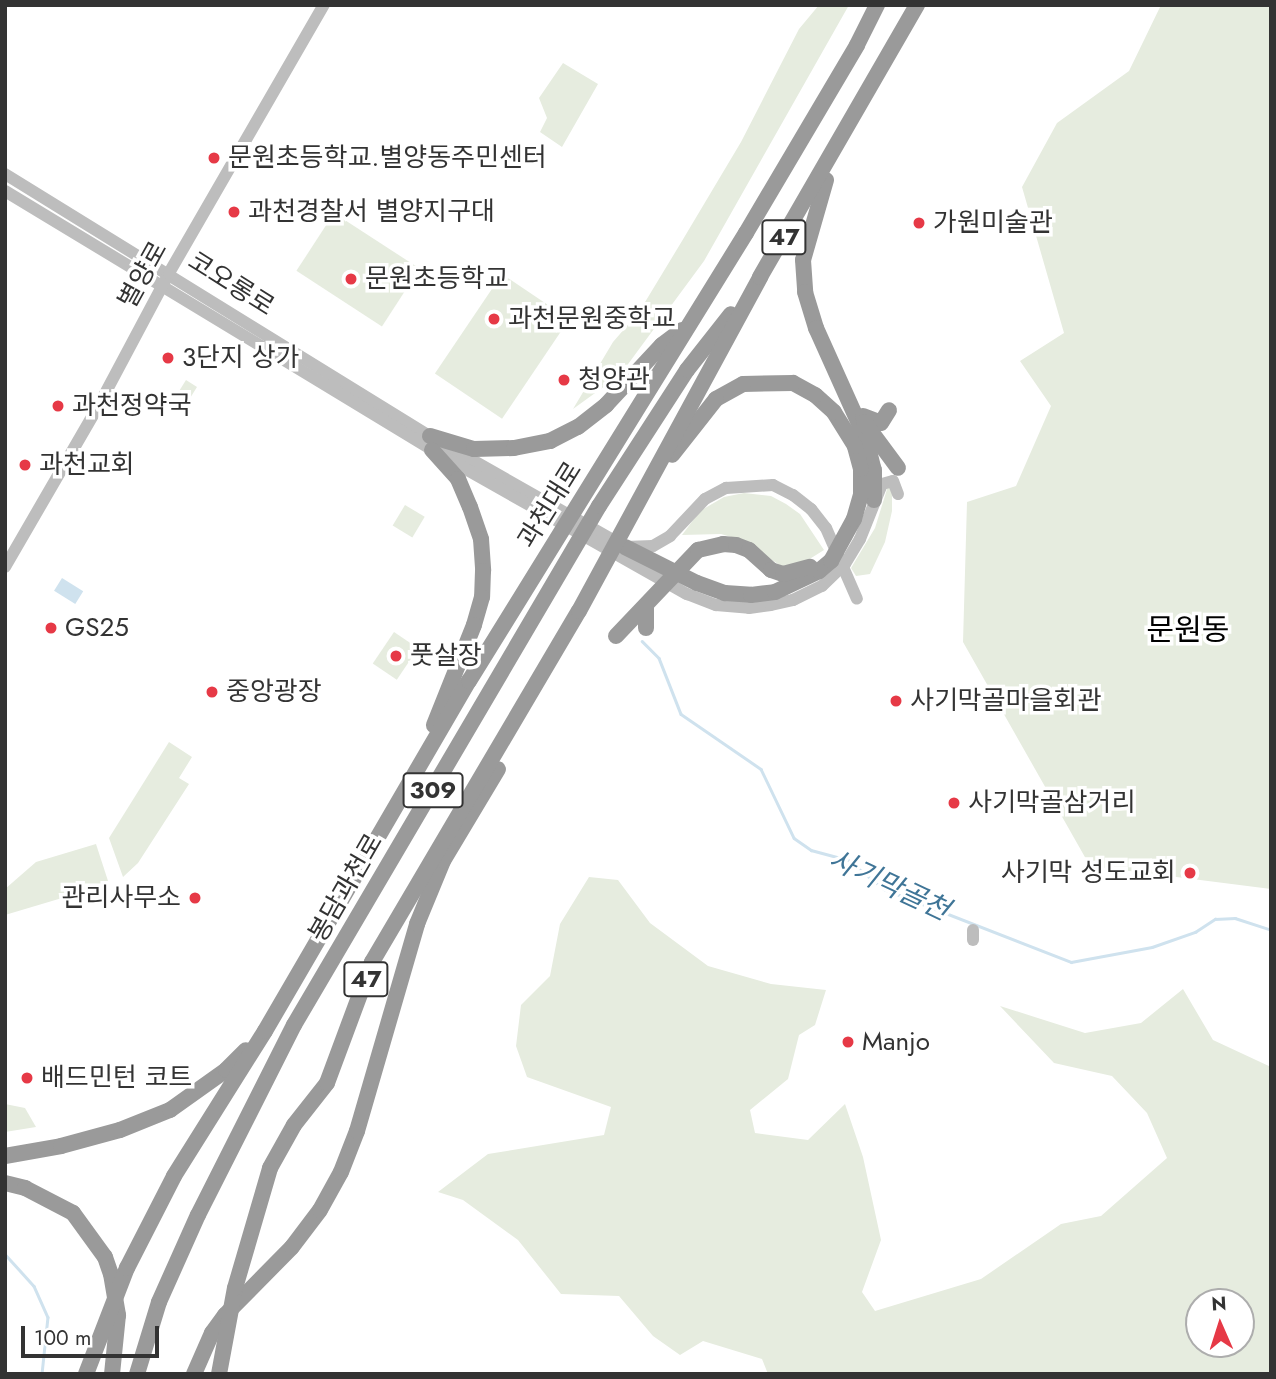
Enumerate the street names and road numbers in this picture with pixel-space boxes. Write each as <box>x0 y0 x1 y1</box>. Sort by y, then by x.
road number: 47 <box>761 216 807 258</box>
street label: 별양로 <box>112 236 174 314</box>
street label: 코오롱로 <box>182 245 280 323</box>
street label: 과천대로 <box>511 456 589 554</box>
road number: 309 <box>402 770 464 810</box>
street label: 봉담과천로 <box>303 828 389 948</box>
road number: 47 <box>343 959 389 1000</box>

